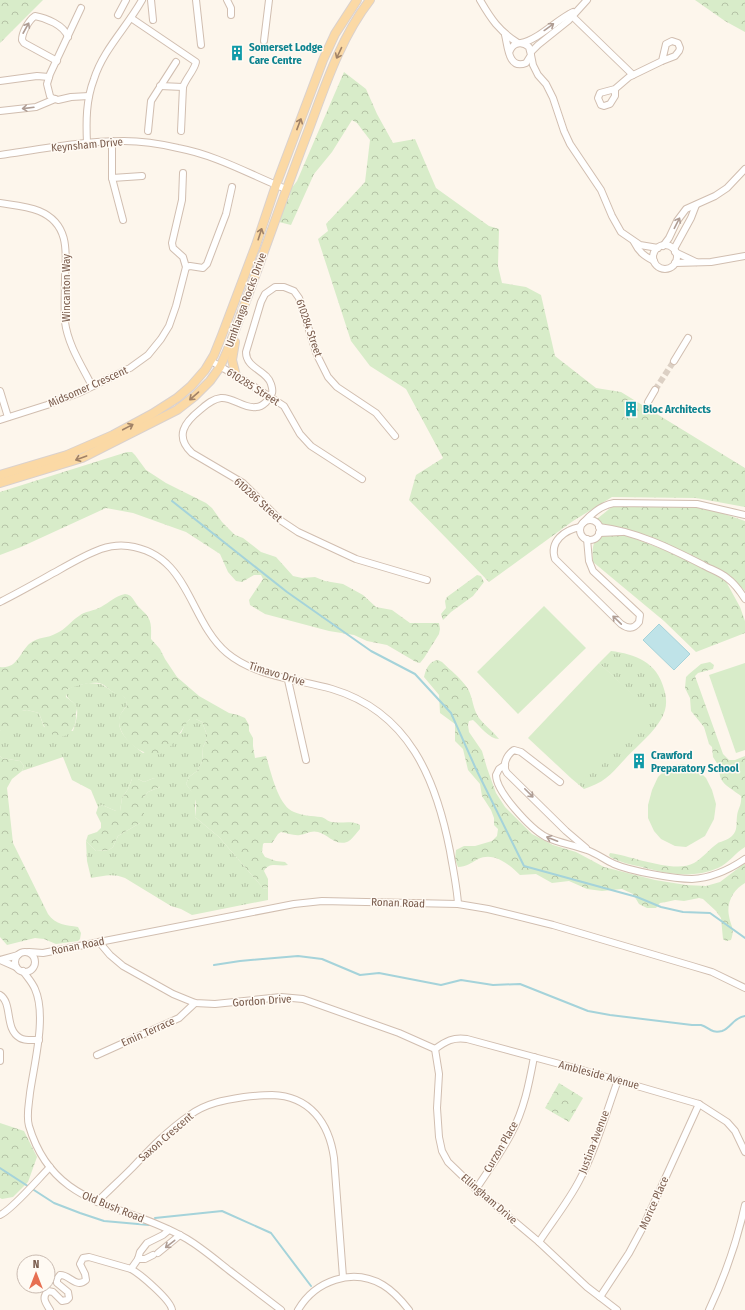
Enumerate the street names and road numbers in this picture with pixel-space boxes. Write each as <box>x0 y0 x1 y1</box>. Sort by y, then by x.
street label: Keynsham Drive <box>51 135 123 155</box>
street label: Umhlanga Rocks Drive <box>223 251 269 349</box>
street label: Wincanton Way <box>60 254 73 322</box>
street label: 610284 Street <box>293 297 325 359</box>
street label: Midsomer Crescent <box>46 363 130 410</box>
street label: 610285 Street <box>224 366 282 409</box>
street label: 610286 Street <box>231 475 285 525</box>
street label: Timavo Drive <box>247 659 307 689</box>
street label: Ronan Road <box>371 896 425 910</box>
street label: Ronan Road <box>50 934 106 958</box>
street label: Gordon Drive <box>232 992 292 1010</box>
street label: Emin Terrace <box>119 1014 177 1050</box>
street label: Ambleside Avenue <box>557 1058 641 1092</box>
street label: Saxon Crescent <box>136 1109 196 1164</box>
street label: Justina Avenue <box>576 1109 612 1175</box>
street label: Curzon Place <box>481 1119 521 1175</box>
street label: Ellingham Drive <box>458 1171 520 1227</box>
street label: Morice Place <box>637 1175 671 1231</box>
street label: Old Bush Road <box>80 1189 146 1225</box>

